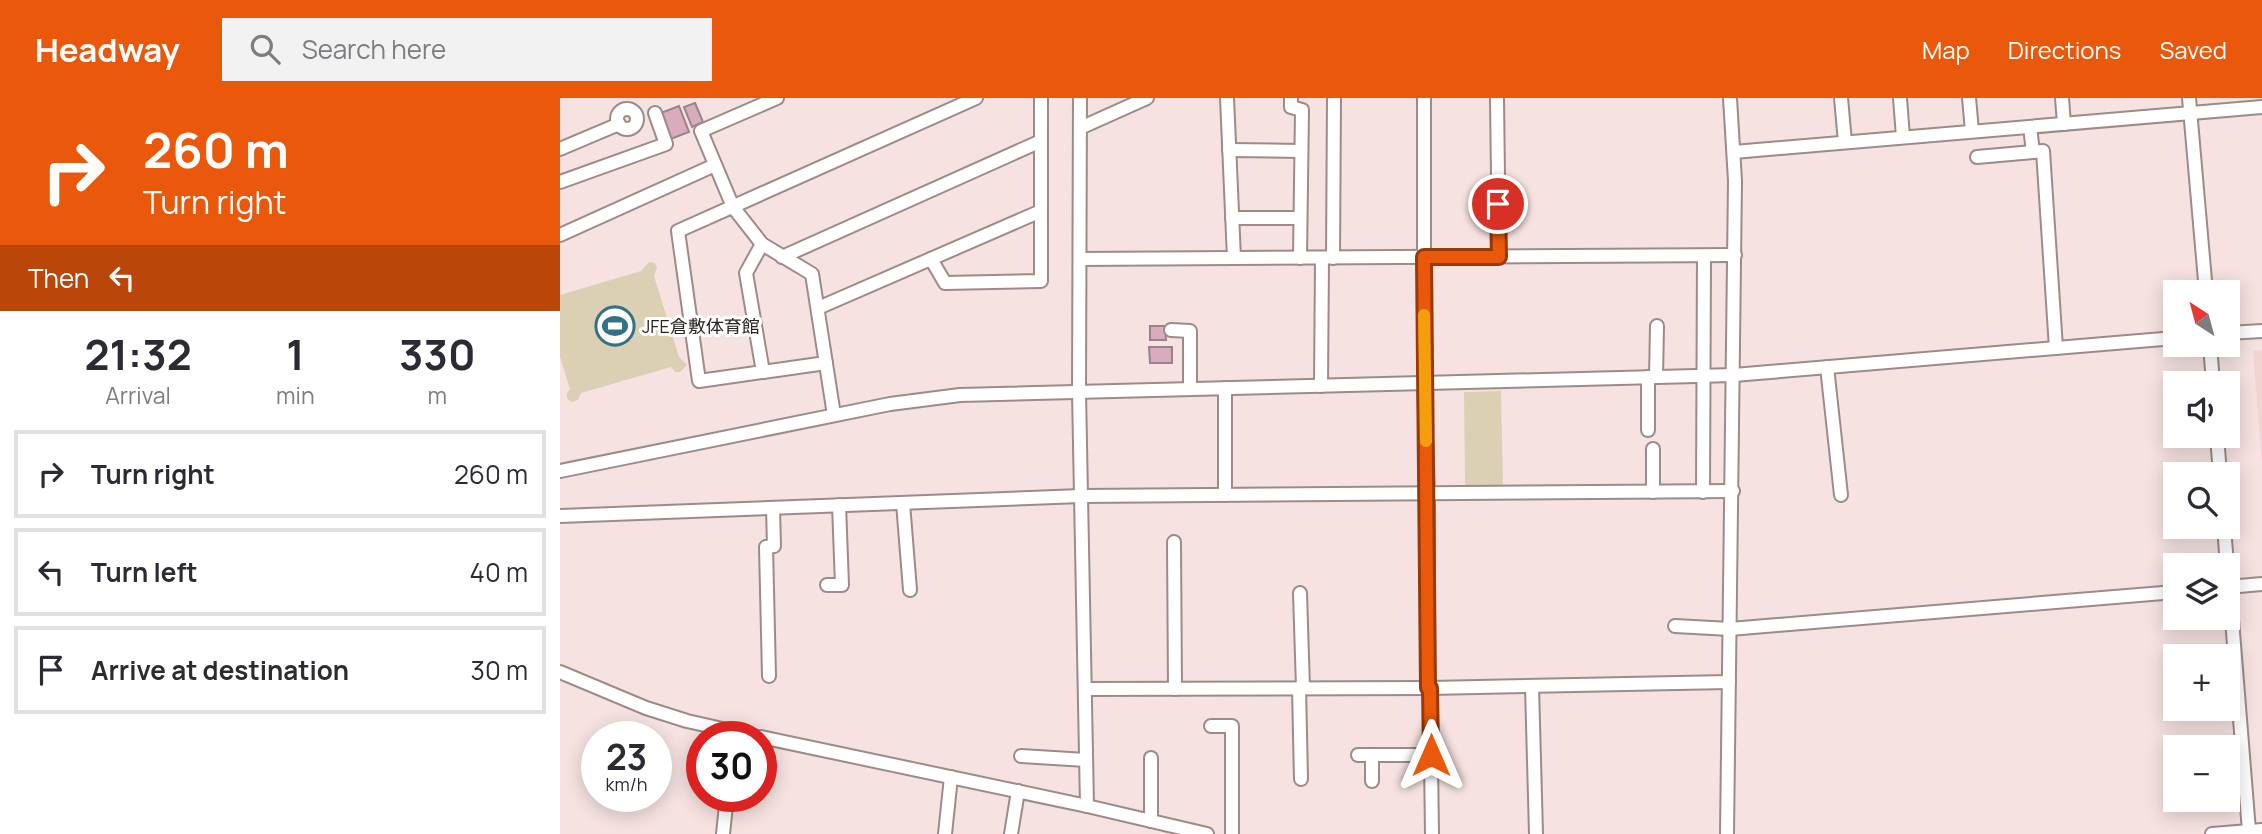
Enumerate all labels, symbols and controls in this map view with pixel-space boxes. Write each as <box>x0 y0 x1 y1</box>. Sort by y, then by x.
search box <box>222 18 712 81</box>
text: Headway <box>35 27 180 72</box>
icon: search <box>246 30 284 68</box>
text: Search here <box>302 31 446 67</box>
text: Map <box>1922 33 1970 66</box>
text: Directions <box>2008 33 2121 66</box>
text: Saved <box>2159 33 2227 66</box>
text: 260 m <box>143 116 289 183</box>
icon: right <box>28 126 119 217</box>
pin <box>1468 174 1528 234</box>
text: Turn right <box>143 180 286 224</box>
icon: arrive <box>1479 185 1517 223</box>
icon: left <box>103 259 141 297</box>
text: Then <box>28 260 89 296</box>
north arrow <box>2163 280 2240 357</box>
map controls <box>2163 280 2240 812</box>
sports icon: JFE倉敷体育館 <box>594 305 636 347</box>
place label: JFE倉敷体育館 <box>642 314 760 338</box>
text: 21:32 <box>84 325 192 383</box>
text: 1 <box>286 325 305 383</box>
text: 330 <box>399 325 476 383</box>
button: sound <box>2163 371 2240 448</box>
text: Arrival <box>105 379 171 411</box>
text: min <box>276 379 315 411</box>
text: m <box>428 379 447 411</box>
icon: right <box>32 455 70 493</box>
text: Turn right <box>91 456 215 492</box>
text: 260 m <box>454 456 528 492</box>
button: search <box>2163 462 2240 539</box>
icon: left <box>32 553 70 591</box>
button: layers <box>2163 553 2240 630</box>
text: Turn left <box>91 554 198 590</box>
text: 40 m <box>470 554 528 590</box>
button: + <box>2163 644 2240 721</box>
icon: arrive <box>32 651 70 689</box>
text: Arrive at destination <box>91 652 349 688</box>
text: 30 m <box>471 652 528 688</box>
position arrow <box>1394 718 1468 792</box>
speed limit sign: 30 <box>686 721 777 812</box>
text: 23 <box>606 733 647 781</box>
button: − <box>2163 735 2240 812</box>
text: km/h <box>606 772 647 796</box>

